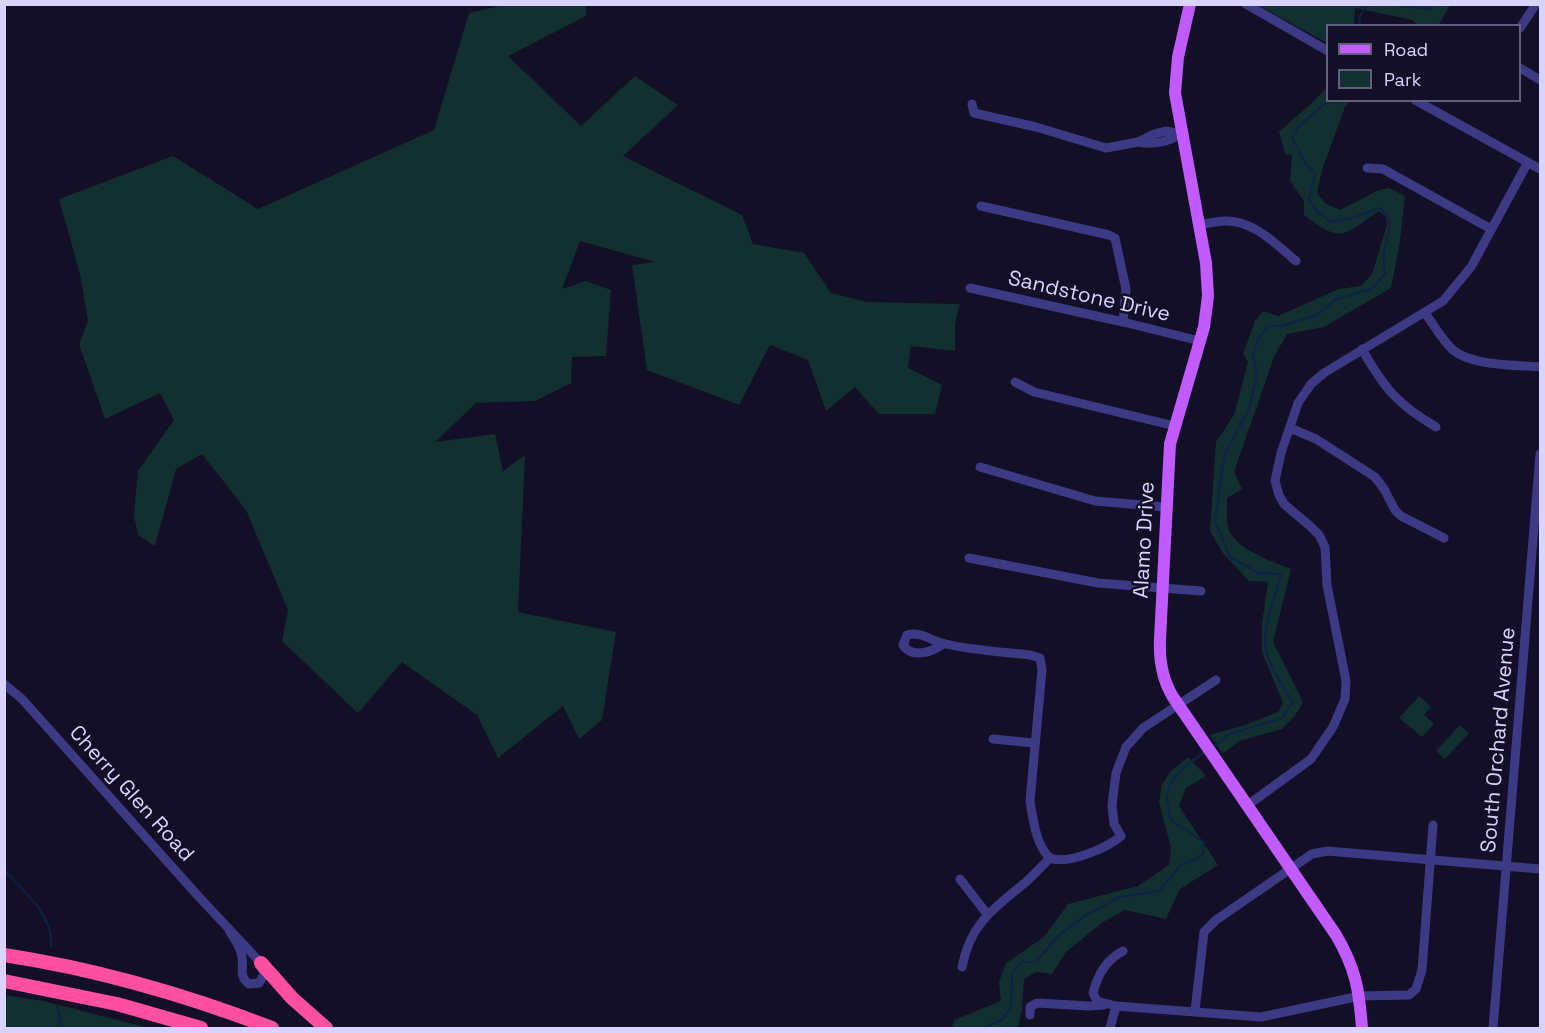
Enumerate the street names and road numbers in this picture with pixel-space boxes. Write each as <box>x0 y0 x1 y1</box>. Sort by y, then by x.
street label: Sandstone Drive <box>1006 266 1172 328</box>
street label: Alamo Drive <box>1129 481 1161 599</box>
street label: South Orchard Avenue <box>1477 626 1521 854</box>
street label: Cherry Glen Road <box>63 721 199 867</box>

